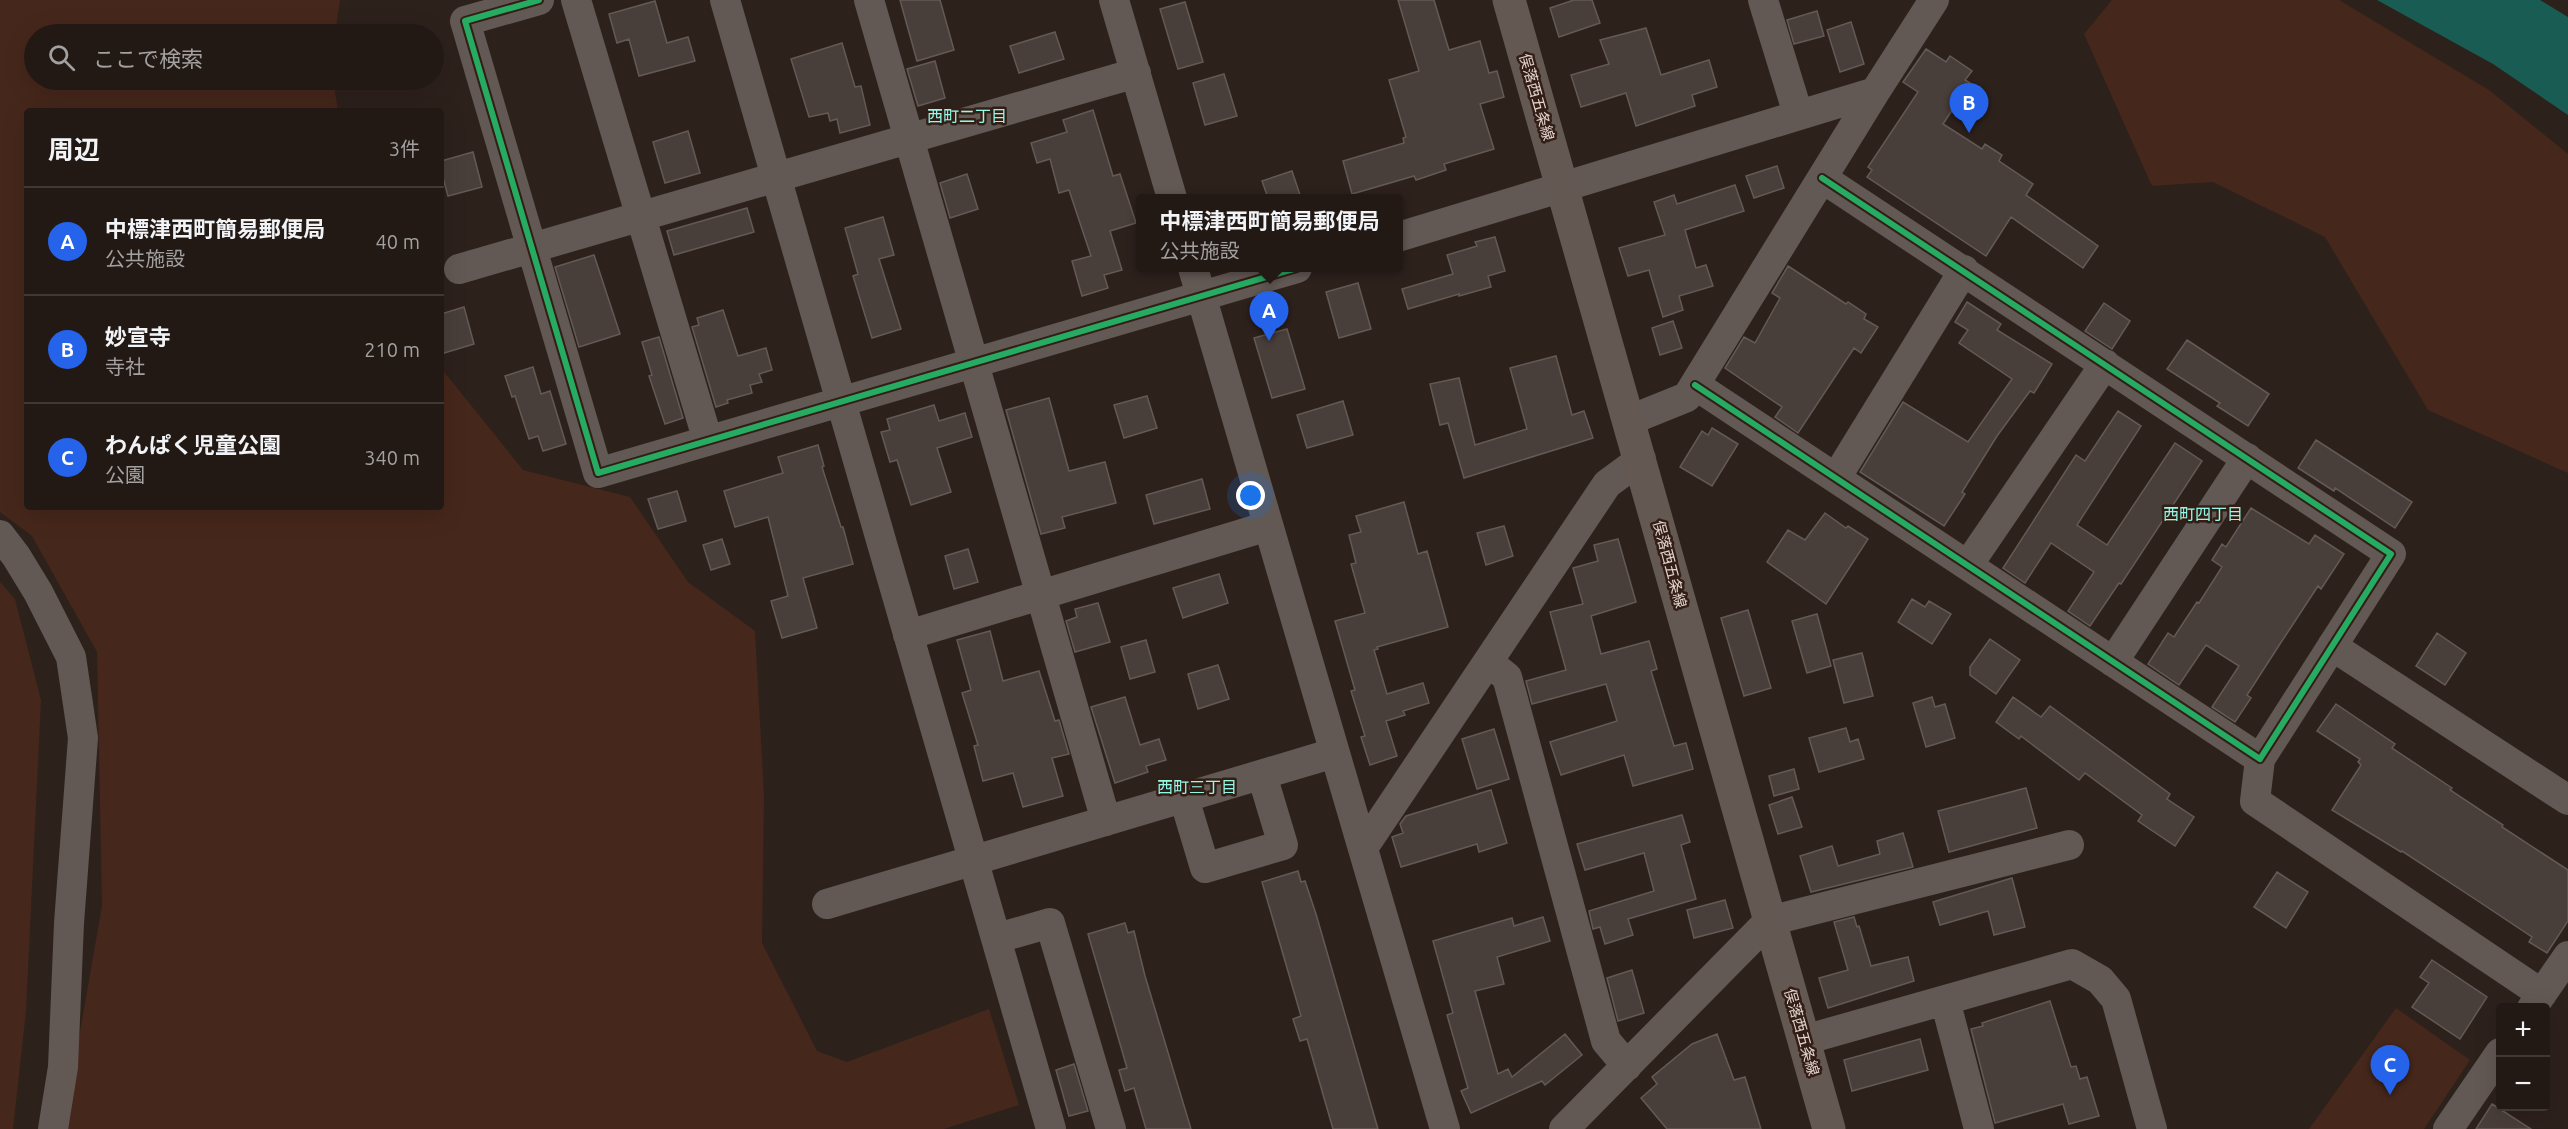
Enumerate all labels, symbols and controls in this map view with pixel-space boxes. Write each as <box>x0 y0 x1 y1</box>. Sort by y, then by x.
search box <box>24 24 444 90</box>
icon: search <box>45 41 78 74</box>
text: ここで検索 <box>93 46 203 71</box>
street label: 俣落西五条線 <box>1516 51 1558 143</box>
pin: B <box>1950 84 1988 133</box>
district label: 西町二丁目 <box>927 107 1007 125</box>
text: 周辺 <box>48 135 100 164</box>
text: 3件 <box>389 137 420 160</box>
popup <box>1136 194 1403 272</box>
text: 中標津西町簡易郵便局 <box>1159 208 1380 233</box>
text: 中標津西町簡易郵便局 <box>105 216 325 241</box>
text: A <box>60 230 75 253</box>
text: 40 m <box>376 230 420 253</box>
text: 公共施設 <box>1159 239 1239 262</box>
text: 公共施設 <box>105 247 185 270</box>
pin: A <box>1250 292 1288 341</box>
text: 妙宣寺 <box>105 324 171 349</box>
text: B <box>61 338 74 361</box>
text: 210 m <box>364 338 420 361</box>
text: 寺社 <box>105 355 145 378</box>
text: わんぱく児童公園 <box>105 432 281 457</box>
text: C <box>61 446 74 469</box>
text: 340 m <box>364 446 420 469</box>
text: 公園 <box>105 463 145 486</box>
your location <box>1236 481 1265 510</box>
district label: 西町四丁目 <box>2163 505 2243 523</box>
street label: 俣落西五条線 <box>1650 518 1690 610</box>
district label: 西町三丁目 <box>1157 778 1237 796</box>
street label: 俣落西五条線 <box>1781 986 1823 1078</box>
map controls <box>2496 1003 2550 1111</box>
button: + <box>2496 1003 2550 1057</box>
pin: C <box>2370 1046 2410 1095</box>
button: − <box>2496 1057 2550 1111</box>

